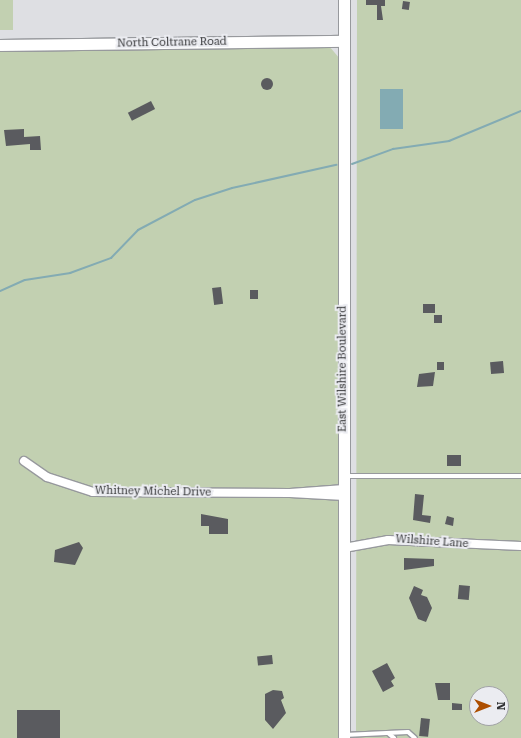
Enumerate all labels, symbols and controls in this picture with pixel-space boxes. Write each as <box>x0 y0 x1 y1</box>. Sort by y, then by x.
street label: North Coltrane Road <box>117 35 227 51</box>
street label: East Wilshire Boulevard <box>336 306 350 432</box>
street label: Whitney Michel Drive <box>95 484 211 500</box>
street label: Wilshire Lane <box>395 533 469 551</box>
north arrow <box>469 686 509 726</box>
text: N <box>494 702 507 710</box>

